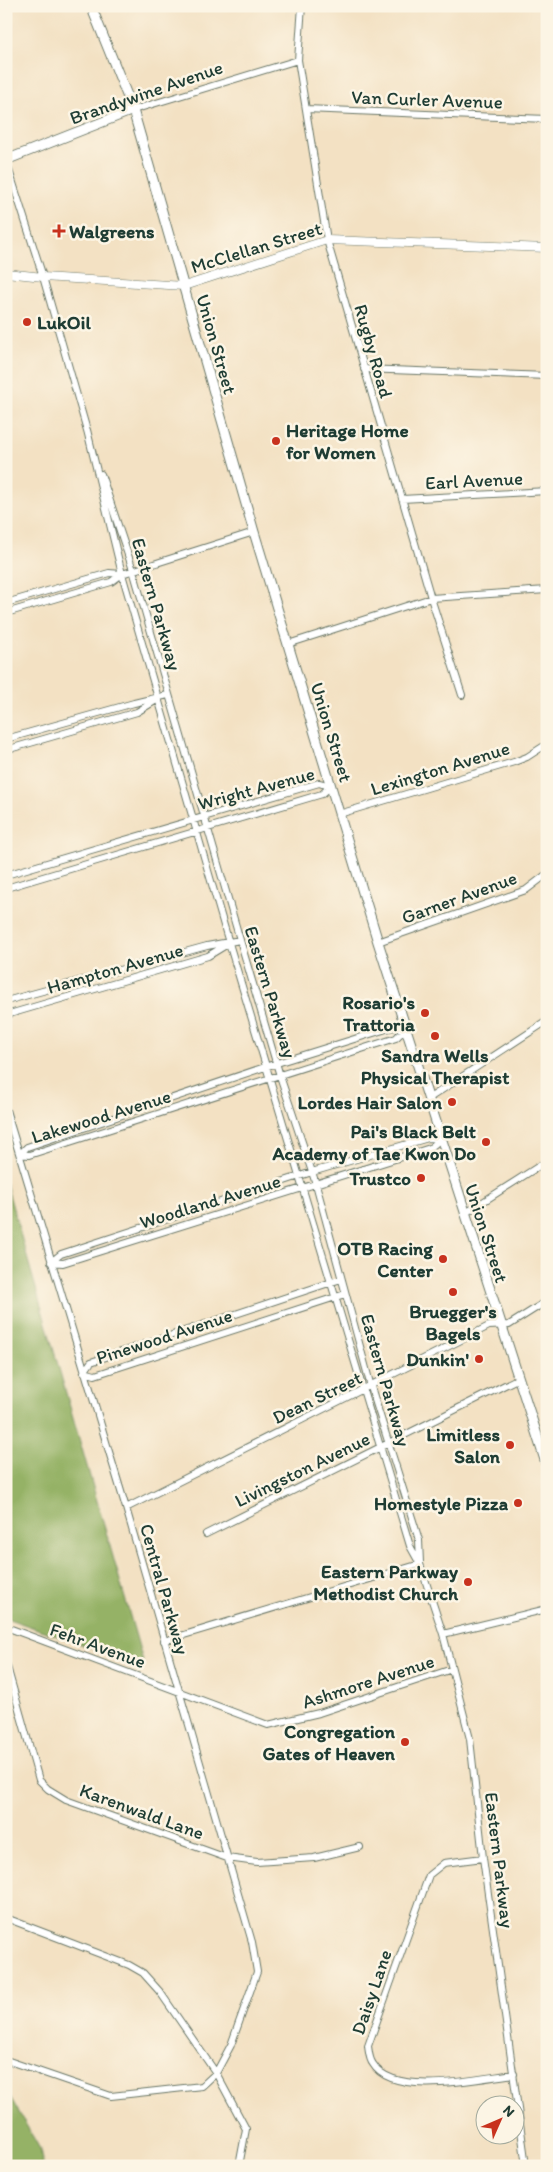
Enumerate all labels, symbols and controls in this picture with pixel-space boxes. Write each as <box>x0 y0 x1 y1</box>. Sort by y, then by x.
street label: Brandywine Avenue <box>67 55 226 129</box>
street label: Van Curler Avenue <box>351 85 503 114</box>
street label: McClellan Street <box>188 217 324 278</box>
place label: Walgreens <box>69 220 155 243</box>
marker: Walgreens <box>53 225 65 237</box>
street label: Union Street <box>191 291 242 397</box>
street label: Rugby Road <box>349 302 398 401</box>
place label: LukOil <box>37 311 91 334</box>
marker: LukOil <box>21 316 33 328</box>
place label: Heritage Home for Women <box>286 419 409 464</box>
marker: Heritage Home for Women <box>270 435 282 447</box>
street label: Earl Avenue <box>425 466 524 495</box>
street label: Eastern Parkway <box>127 535 186 673</box>
street label: Union Street <box>305 680 358 785</box>
street label: Lexington Avenue <box>368 736 513 801</box>
street label: Wright Avenue <box>195 762 317 815</box>
street label: Garner Avenue <box>398 866 520 929</box>
street label: Eastern Parkway <box>240 923 302 1061</box>
street label: Hampton Avenue <box>44 938 186 999</box>
place label: Rosario's Trattoria <box>342 991 416 1036</box>
marker: Rosario's Trattoria <box>419 1007 431 1019</box>
marker: Sandra Wells Physical Therapist <box>429 1030 441 1042</box>
place label: Sandra Wells Physical Therapist <box>361 1044 509 1089</box>
street label: Lakewood Avenue <box>29 1084 174 1149</box>
place label: Lordes Hair Salon <box>298 1091 442 1114</box>
marker: Lordes Hair Salon <box>446 1096 458 1108</box>
place label: Pai's Black Belt Academy of Tae Kwon Do <box>271 1120 476 1165</box>
marker: Pai's Black Belt Academy of Tae Kwon Do <box>480 1136 492 1148</box>
place label: Trustco <box>348 1167 411 1190</box>
street label: Woodland Avenue <box>137 1169 284 1234</box>
marker: Trustco <box>415 1172 427 1184</box>
street label: Union Street <box>460 1181 513 1286</box>
place label: OTB Racing Center <box>337 1237 434 1282</box>
marker: OTB Racing Center <box>437 1253 449 1265</box>
marker: Bruegger's Bagels <box>447 1286 459 1298</box>
place label: Bruegger's Bagels <box>409 1300 497 1345</box>
street label: Pinewood Avenue <box>93 1304 235 1369</box>
street label: Eastern Parkway <box>356 1311 415 1449</box>
place label: Dunkin' <box>406 1348 469 1371</box>
marker: Dunkin' <box>473 1353 485 1365</box>
street label: Dean Street <box>269 1366 366 1429</box>
place label: Limitless Salon <box>426 1423 501 1468</box>
street label: Livingston Avenue <box>231 1427 374 1512</box>
marker: Limitless Salon <box>504 1439 516 1451</box>
place label: Homestyle Pizza <box>374 1492 509 1515</box>
marker: Homestyle Pizza <box>512 1497 524 1509</box>
street label: Central Parkway <box>135 1521 194 1657</box>
place label: Eastern Parkway Methodist Church <box>313 1560 459 1605</box>
marker: Eastern Parkway Methodist Church <box>462 1576 474 1588</box>
street label: Fehr Avenue <box>47 1618 149 1673</box>
street label: Ashmore Avenue <box>299 1649 437 1714</box>
place label: Congregation Gates of Heaven <box>262 1720 396 1765</box>
marker: Congregation Gates of Heaven <box>399 1736 411 1748</box>
street label: Karenwald Lane <box>77 1778 207 1845</box>
street label: Eastern Parkway <box>480 1791 519 1929</box>
street label: Daisy Lane <box>346 1947 397 2038</box>
north arrow <box>476 2094 526 2144</box>
text: N <box>499 2102 518 2121</box>

